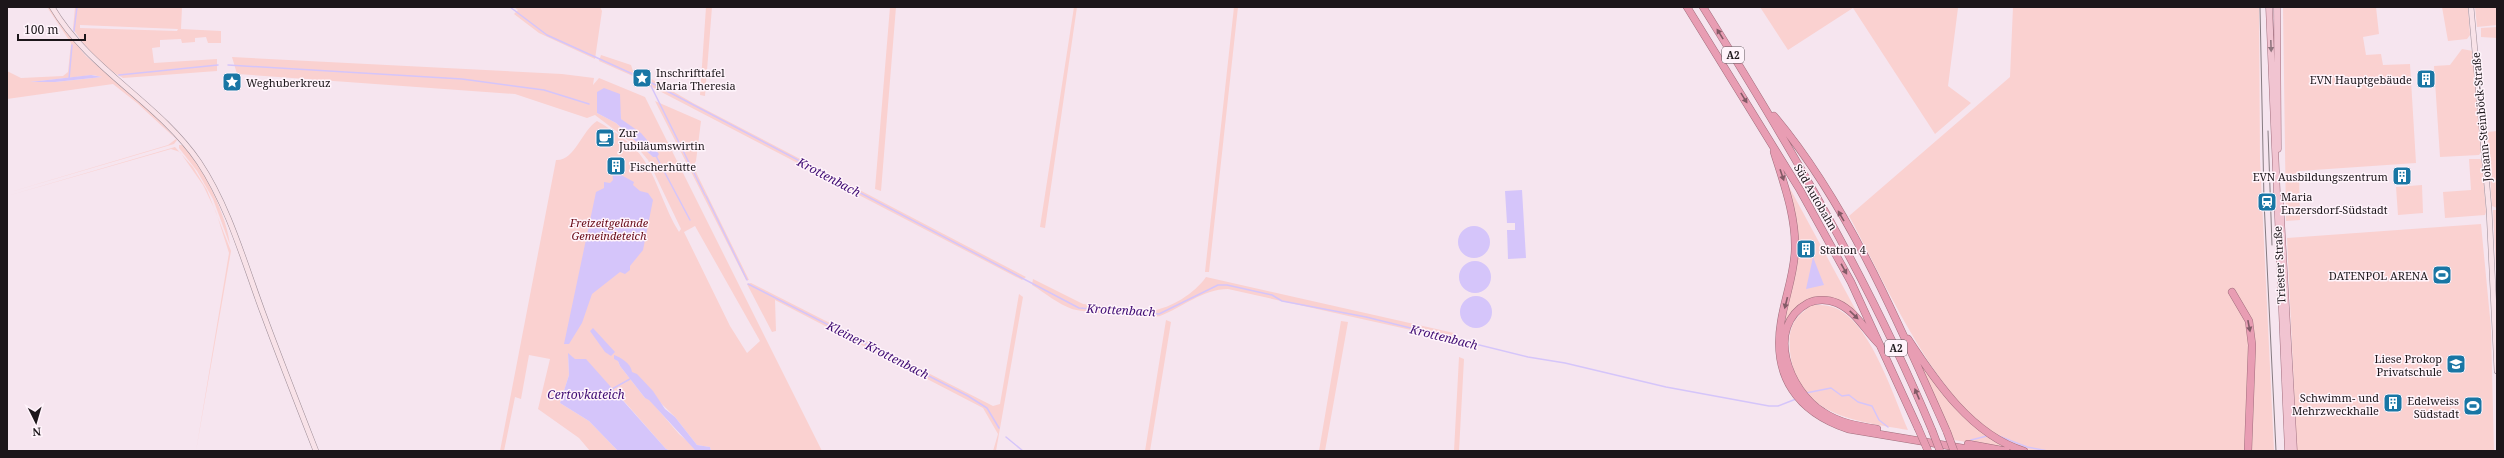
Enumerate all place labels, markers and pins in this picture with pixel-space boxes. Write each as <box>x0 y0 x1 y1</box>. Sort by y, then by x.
place label: Inschrifttafel Maria Theresia <box>656 65 736 93</box>
place icon: Inschrifttafel Maria Theresia <box>631 67 653 89</box>
building icon: EVN Hauptgebäude <box>2415 68 2437 90</box>
place icon: Weghuberkreuz <box>221 71 243 93</box>
place label: EVN Hauptgebäude <box>2310 72 2412 87</box>
place label: Weghuberkreuz <box>246 75 331 90</box>
place label: Zur Jubiläumswirtin <box>618 125 705 153</box>
cafe icon: Zur Jubiläumswirtin <box>594 127 616 149</box>
building icon: Fischerhütte <box>605 155 627 177</box>
place label: Fischerhütte <box>630 159 696 174</box>
building icon: EVN Ausbildungszentrum <box>2391 165 2413 187</box>
place label: EVN Ausbildungszentrum <box>2253 169 2389 184</box>
place label: Maria Enzersdorf-Südstadt <box>2281 189 2388 217</box>
station icon: Maria Enzersdorf-Südstadt <box>2256 191 2278 213</box>
building icon: Station 4 <box>1795 238 1817 260</box>
place label: Station 4 <box>1820 242 1866 257</box>
sports icon: DATENPOL ARENA <box>2431 264 2453 286</box>
place label: DATENPOL ARENA <box>2329 268 2428 283</box>
place label: Liese Prokop Privatschule <box>2375 351 2442 379</box>
school or university icon: Liese Prokop Privatschule <box>2445 353 2467 375</box>
place label: Schwimm- und Mehrzweckhalle <box>2292 390 2379 418</box>
building icon: Schwimm- und Mehrzweckhalle <box>2382 392 2404 414</box>
place label: Edelweiss Südstadt <box>2407 393 2459 421</box>
sports icon: Edelweiss Südstadt <box>2462 395 2484 417</box>

